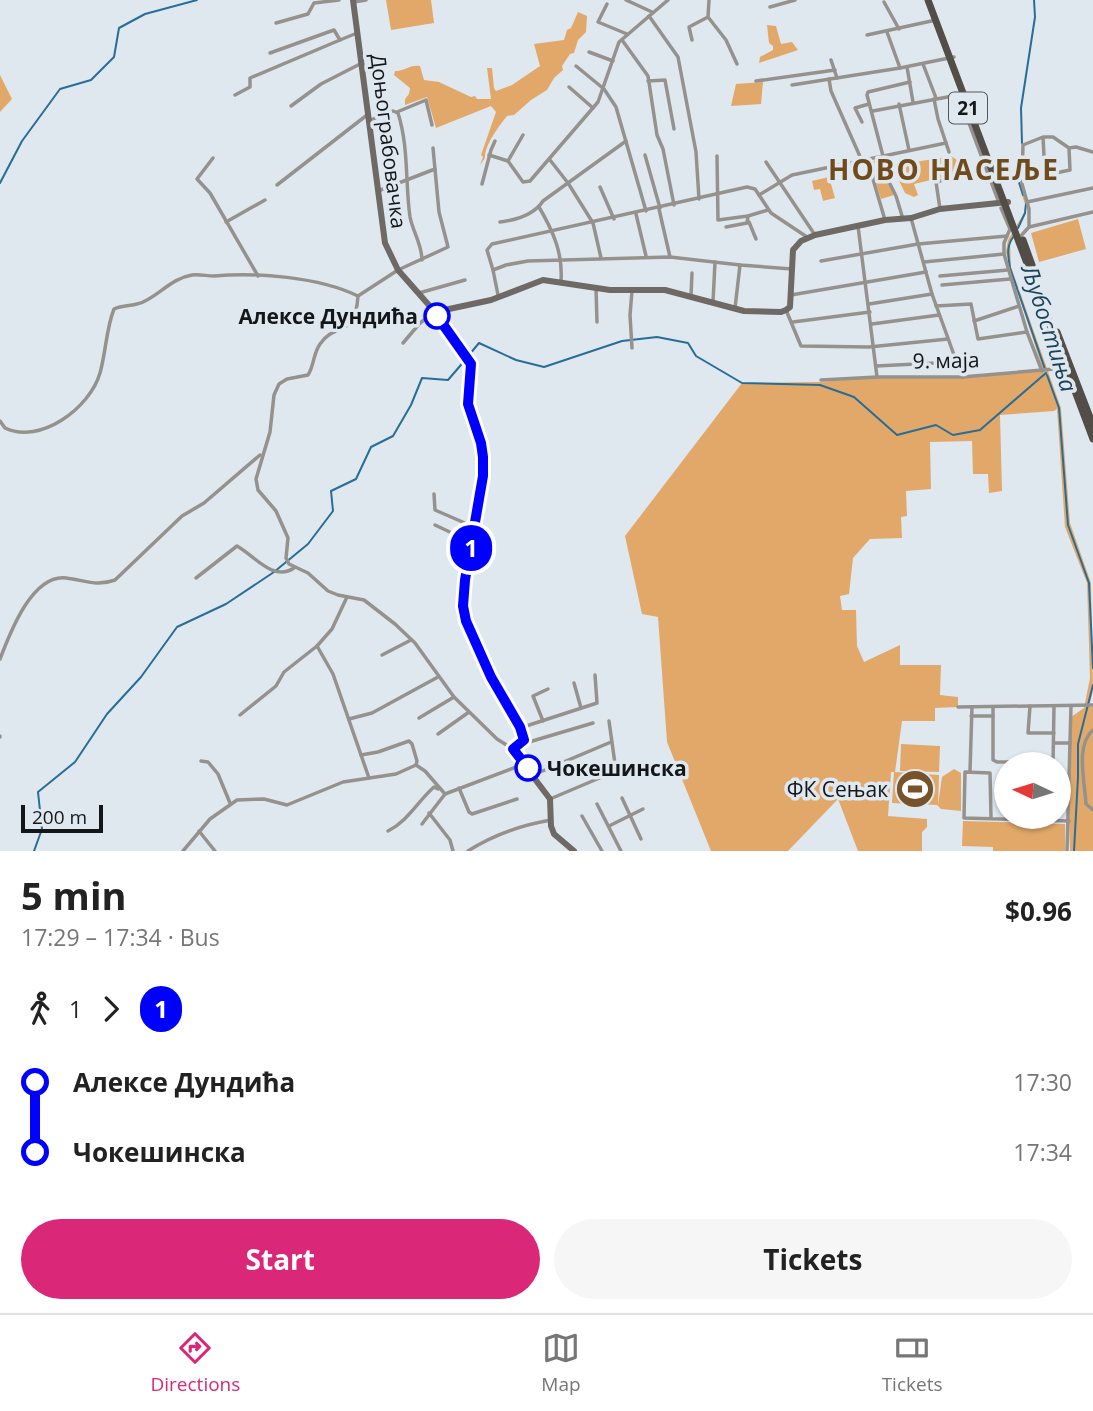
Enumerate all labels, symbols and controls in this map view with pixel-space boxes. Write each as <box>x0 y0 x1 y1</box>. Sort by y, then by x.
street label: Доњограбовачка <box>364 52 414 230</box>
road number: 21 <box>949 92 987 124</box>
district label: НОВО НАСЕЉЕ <box>828 150 1060 188</box>
water label: Љубостиња <box>1014 259 1086 396</box>
place label: Алексе Дундића <box>238 302 418 330</box>
marker: Алексе Дундића <box>424 303 450 329</box>
street label: 9. маја <box>912 345 980 375</box>
line badge: 1 <box>448 525 494 571</box>
text: 1 <box>464 531 478 564</box>
north arrow <box>994 752 1071 830</box>
map controls <box>994 752 1071 829</box>
place label: Чокешинска <box>547 754 687 782</box>
marker: Чокешинска <box>515 755 541 781</box>
sports icon: ФК Сењак <box>894 768 936 810</box>
place label: ФК Сењак <box>787 775 888 803</box>
scale bar <box>21 802 103 834</box>
text: 200 m <box>32 804 87 830</box>
text: 5 min <box>21 869 126 921</box>
text: $0.96 <box>1005 893 1072 929</box>
text: 17:29 – 17:34 · Bus <box>21 921 220 953</box>
icon: walk <box>21 990 59 1028</box>
icon: forward <box>92 990 130 1028</box>
text: 1 <box>154 992 168 1025</box>
text: 1 <box>69 993 82 1025</box>
text: Алексе Дундића <box>73 1064 295 1100</box>
text: 17:30 <box>1013 1066 1072 1098</box>
text: Чокешинска <box>73 1134 246 1170</box>
text: 17:34 <box>1013 1136 1072 1168</box>
button: Start <box>21 1219 540 1299</box>
button: Tickets <box>554 1219 1072 1299</box>
tab: Directions <box>151 1329 240 1397</box>
tab: Map <box>541 1329 581 1397</box>
tab: Tickets <box>882 1329 942 1397</box>

